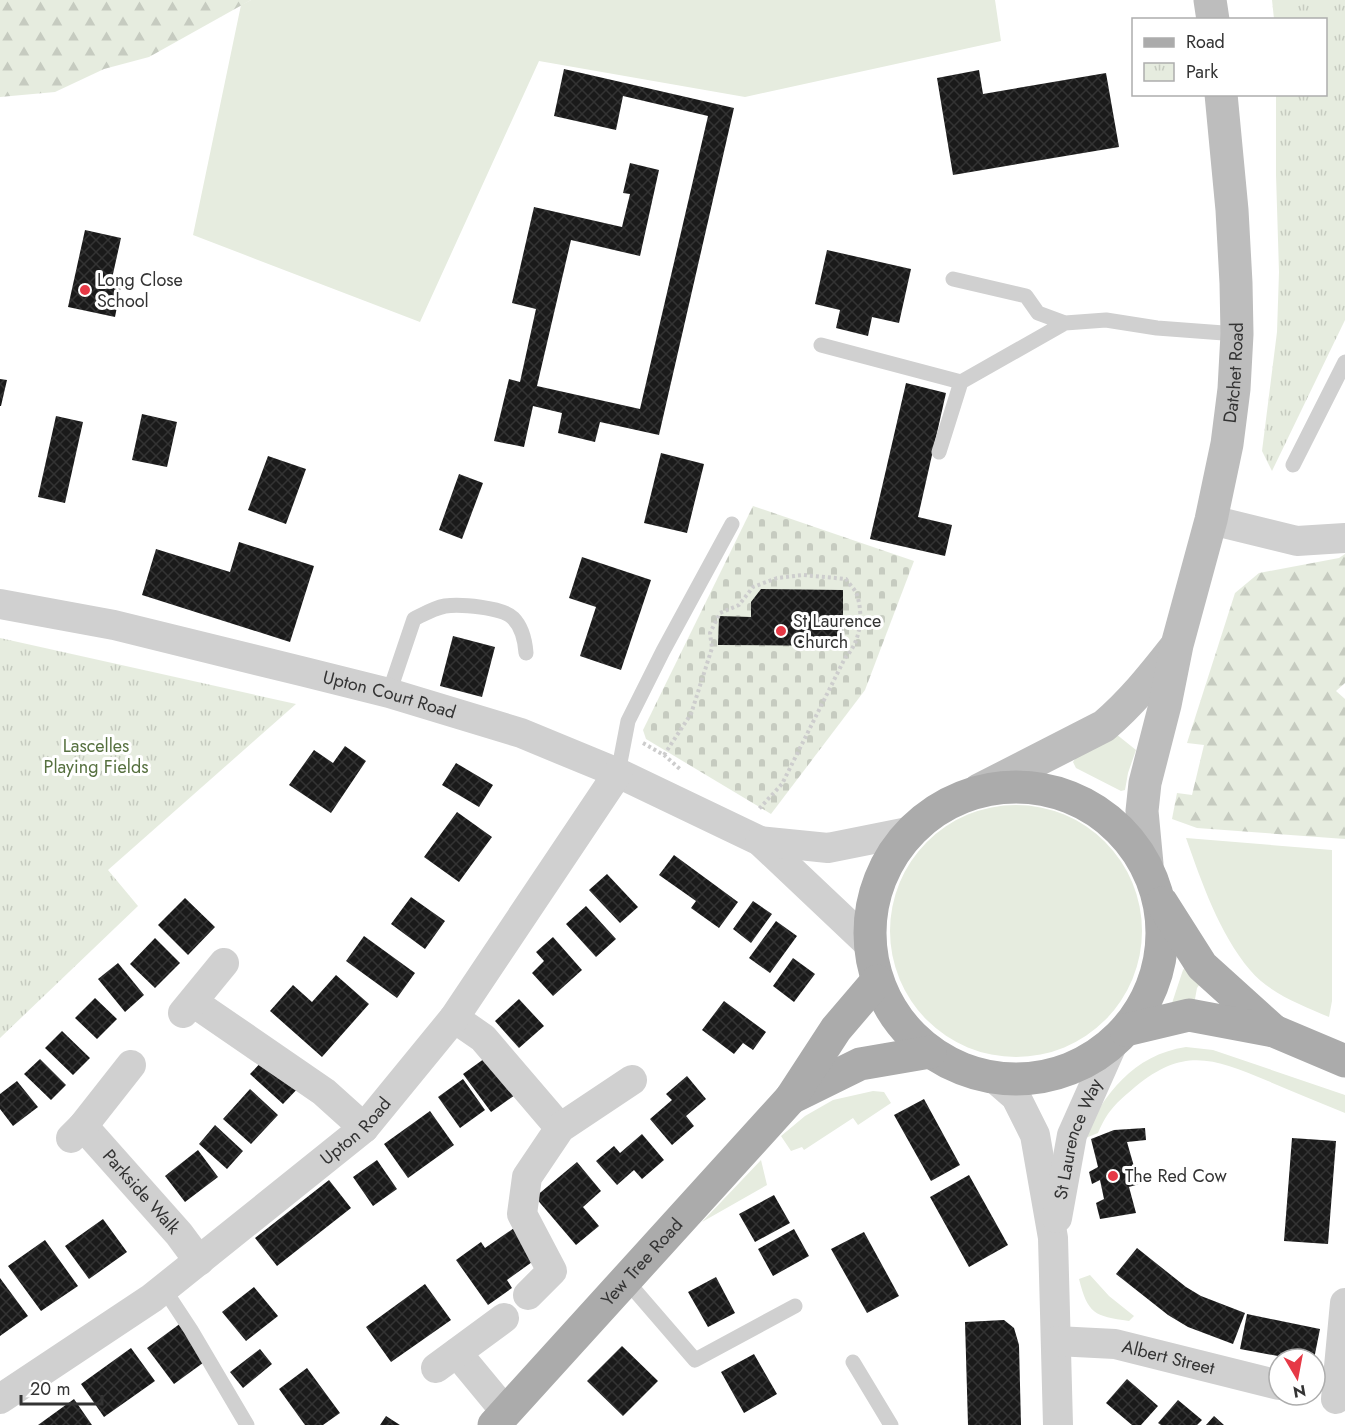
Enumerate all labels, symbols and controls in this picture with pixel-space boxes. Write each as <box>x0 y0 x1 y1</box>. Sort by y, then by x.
legend <box>1132 18 1327 96</box>
text: Road <box>1186 29 1225 55</box>
text: Park <box>1186 59 1218 85</box>
place label: Long Close School <box>97 267 183 314</box>
marker: Long Close School <box>78 283 92 297</box>
street label: Datchet Road <box>1217 322 1250 425</box>
place label: St Laurence Church <box>793 608 881 655</box>
marker: St Laurence Church <box>774 624 788 638</box>
street label: Upton Court Road <box>320 664 459 726</box>
park label: Lascelles Playing Fields <box>44 733 148 780</box>
street label: St Laurence Way <box>1048 1074 1109 1202</box>
street label: Upton Road <box>315 1092 397 1171</box>
street label: Parkside Walk <box>97 1144 186 1240</box>
place label: The Red Cow <box>1125 1163 1227 1189</box>
marker: The Red Cow <box>1106 1169 1120 1183</box>
street label: Yew Tree Road <box>595 1212 689 1312</box>
street label: Albert Street <box>1119 1333 1218 1382</box>
north arrow <box>1267 1347 1327 1407</box>
scale bar <box>21 1368 102 1406</box>
text: 20 m <box>30 1376 70 1402</box>
text: N <box>1291 1379 1308 1404</box>

